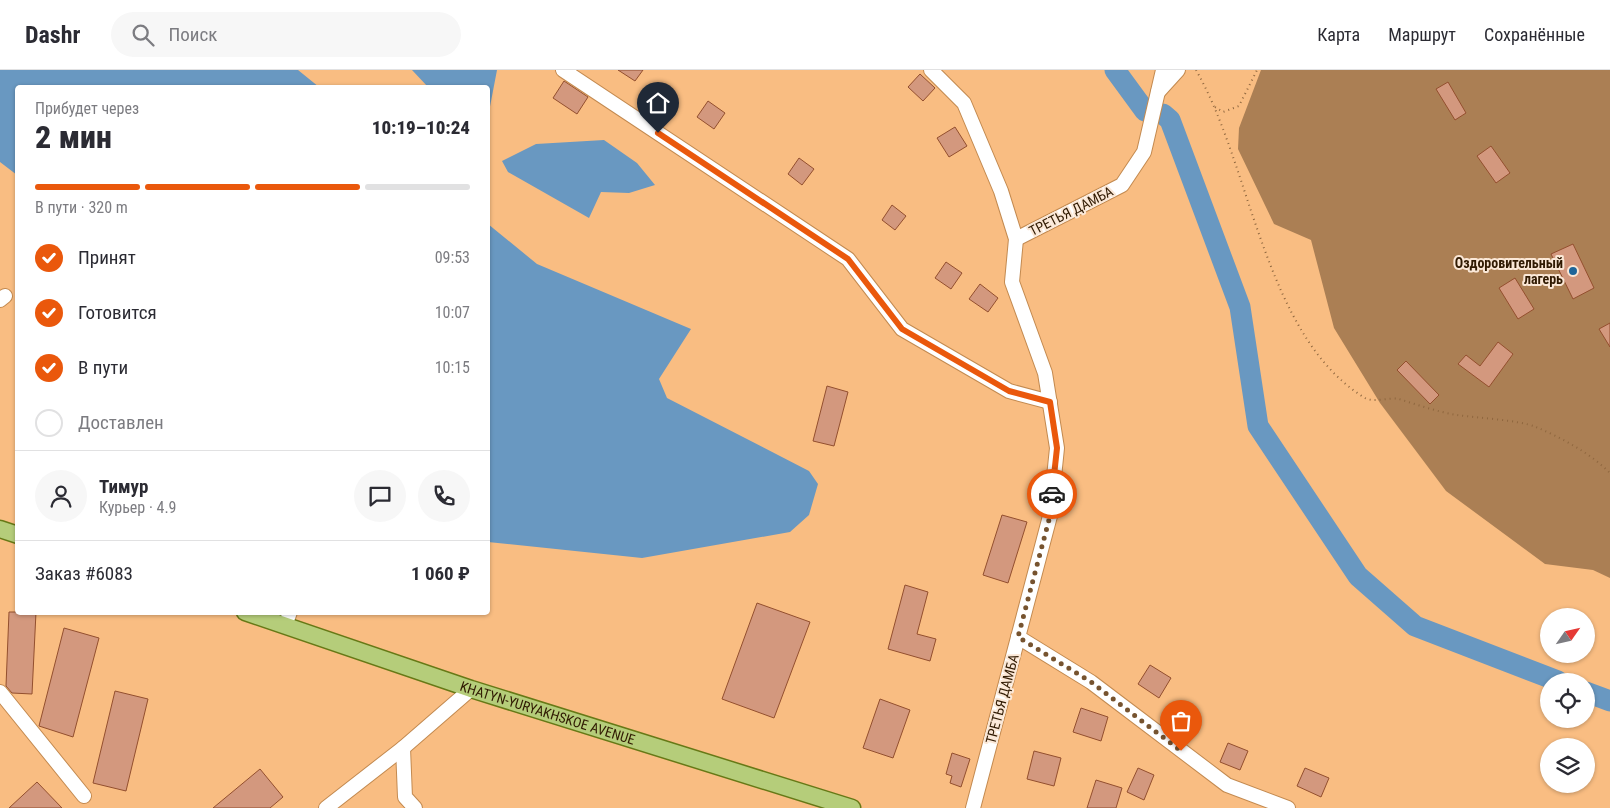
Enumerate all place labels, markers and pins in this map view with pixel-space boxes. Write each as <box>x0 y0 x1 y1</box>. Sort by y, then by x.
pin <box>637 82 679 133</box>
place label: Оздоровительный лагерь <box>1455 255 1563 287</box>
marker: Оздоровительный лагерь <box>1567 265 1579 277</box>
pin <box>1160 700 1202 751</box>

